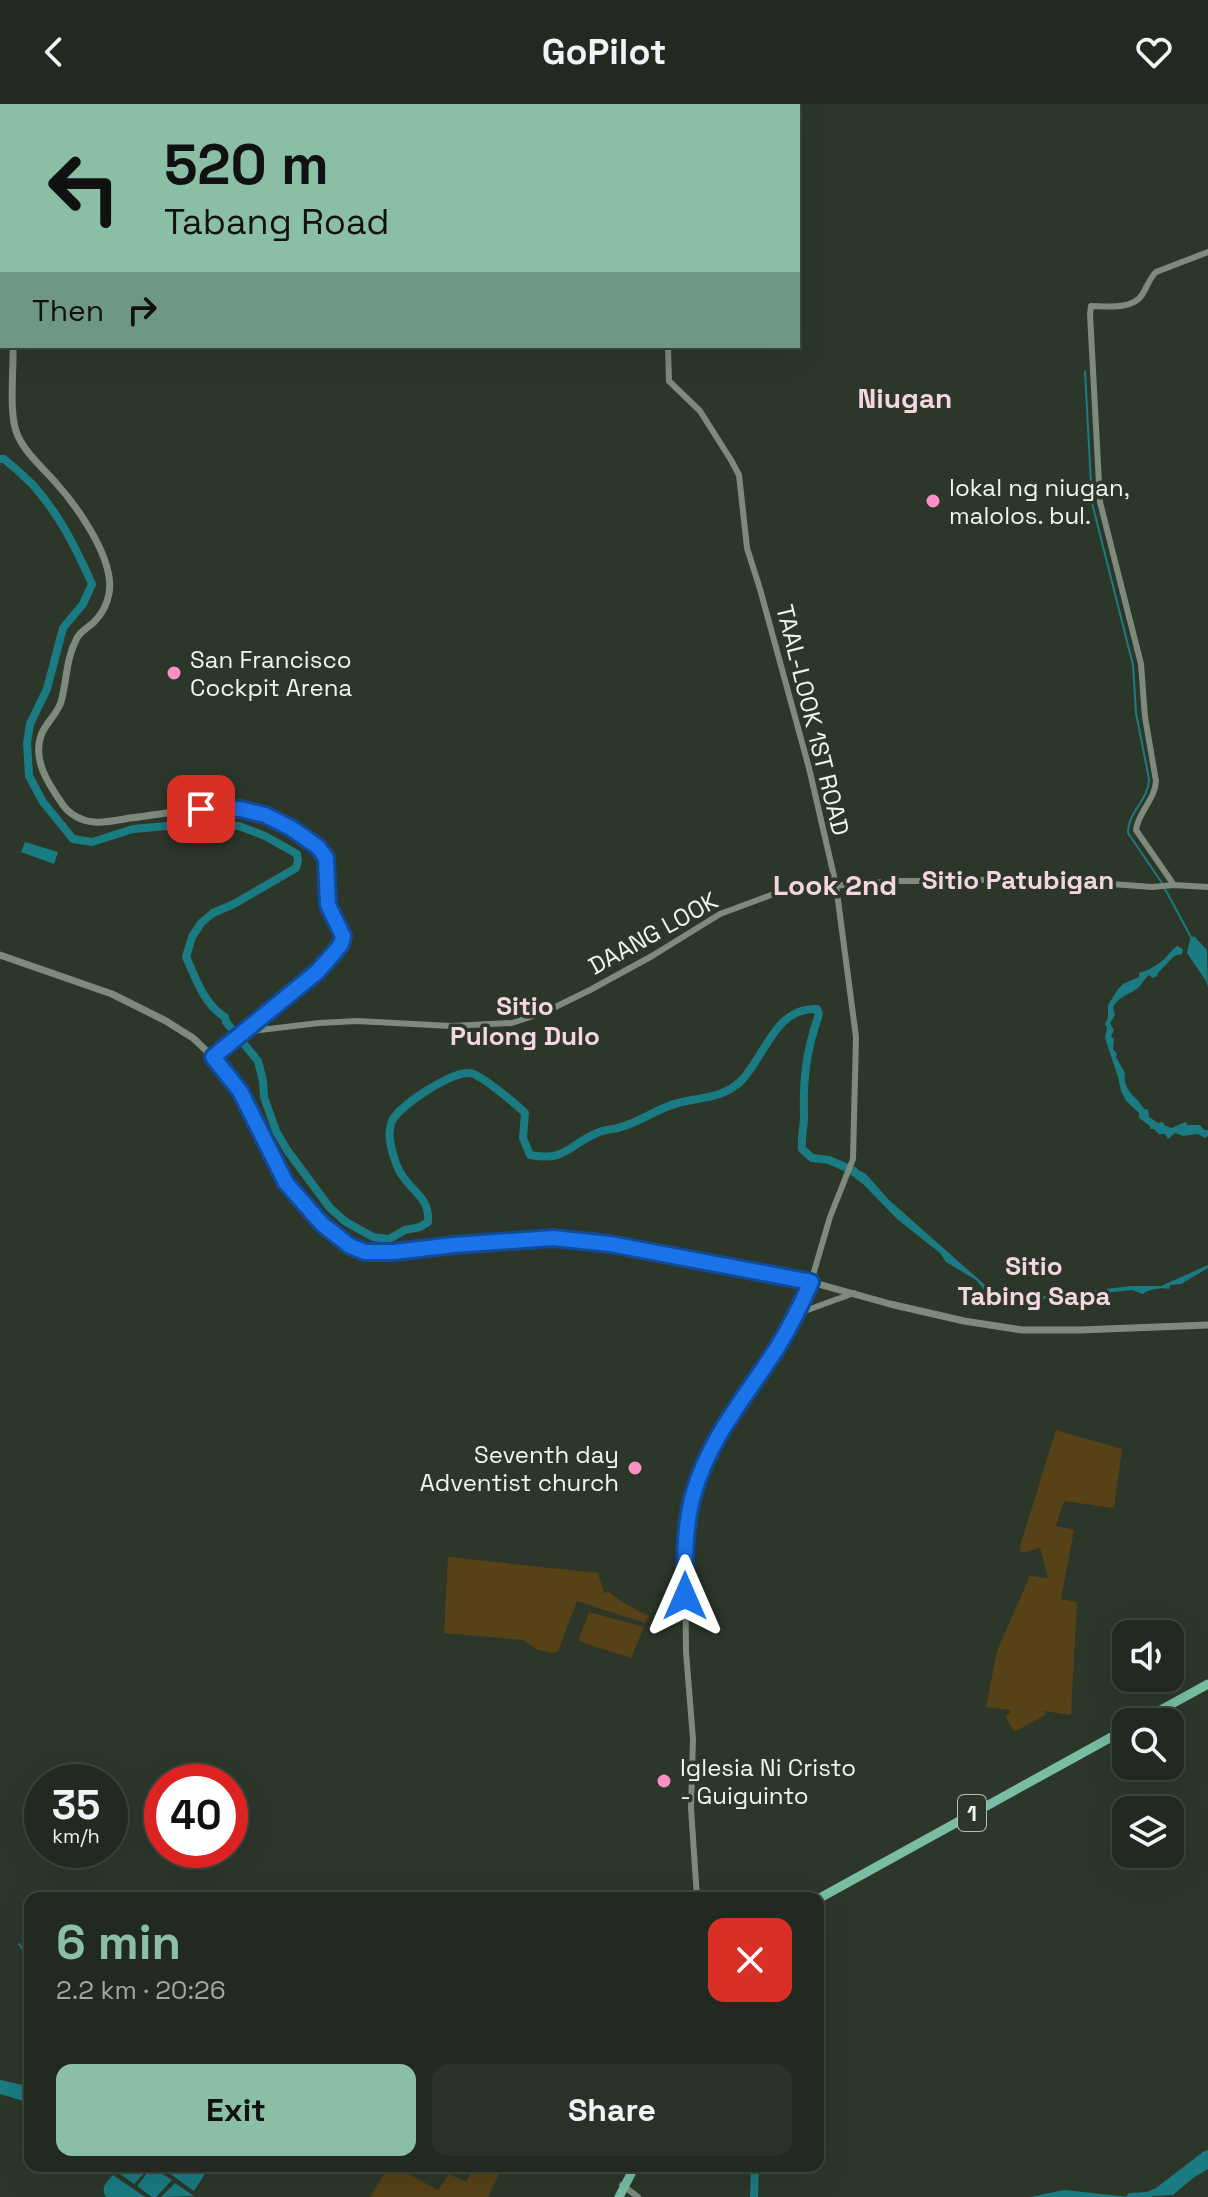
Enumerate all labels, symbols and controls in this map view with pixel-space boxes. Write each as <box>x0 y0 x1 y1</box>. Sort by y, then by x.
text: GoPilot <box>542 29 666 75</box>
icon: back <box>32 30 76 74</box>
icon: heart <box>1132 30 1176 74</box>
text: 520 m <box>164 129 329 200</box>
icon: left <box>32 136 136 240</box>
text: Tabang Road <box>164 199 389 245</box>
icon: right <box>120 288 164 332</box>
text: Then <box>32 291 104 330</box>
district label: Niugan <box>858 380 952 416</box>
place label: lokal ng niugan, malolos. bul. <box>949 472 1130 531</box>
marker: lokal ng niugan, malolos. bul. <box>924 492 942 510</box>
street label: TAAL-LOOK 1ST ROAD <box>769 601 857 839</box>
place label: San Francisco Cockpit Arena <box>190 644 352 703</box>
marker: San Francisco Cockpit Arena <box>165 664 183 682</box>
pin <box>167 775 235 843</box>
icon: arrive <box>179 787 223 831</box>
district label: Sitio Patubigan <box>922 863 1114 897</box>
district label: Look 2nd <box>773 867 897 903</box>
street label: DAANG LOOK <box>583 885 723 981</box>
district label: Sitio Pulong Dulo <box>450 989 600 1053</box>
district label: Sitio Tabing Sapa <box>957 1249 1111 1313</box>
place label: Seventh day Adventist church <box>420 1439 619 1498</box>
marker: Seventh day Adventist church <box>626 1459 644 1477</box>
position arrow <box>643 1554 727 1638</box>
map controls <box>1112 1620 1184 1868</box>
button: sound <box>1112 1620 1184 1692</box>
button: search <box>1112 1708 1184 1780</box>
place label: Iglesia Ni Cristo - Guiguinto <box>680 1752 856 1811</box>
speed limit sign: 40 <box>144 1764 248 1868</box>
marker: Iglesia Ni Cristo - Guiguinto <box>655 1772 673 1790</box>
text: 35 <box>52 1780 100 1831</box>
road number: 1 <box>958 1795 986 1831</box>
button: layers <box>1112 1796 1184 1868</box>
text: km/h <box>52 1823 100 1849</box>
text: 6 min <box>56 1912 181 1973</box>
button: close <box>708 1918 792 2002</box>
text: 2.2 km · 20:26 <box>56 1973 226 2007</box>
button: Exit <box>56 2064 416 2156</box>
button: Share <box>432 2064 792 2156</box>

